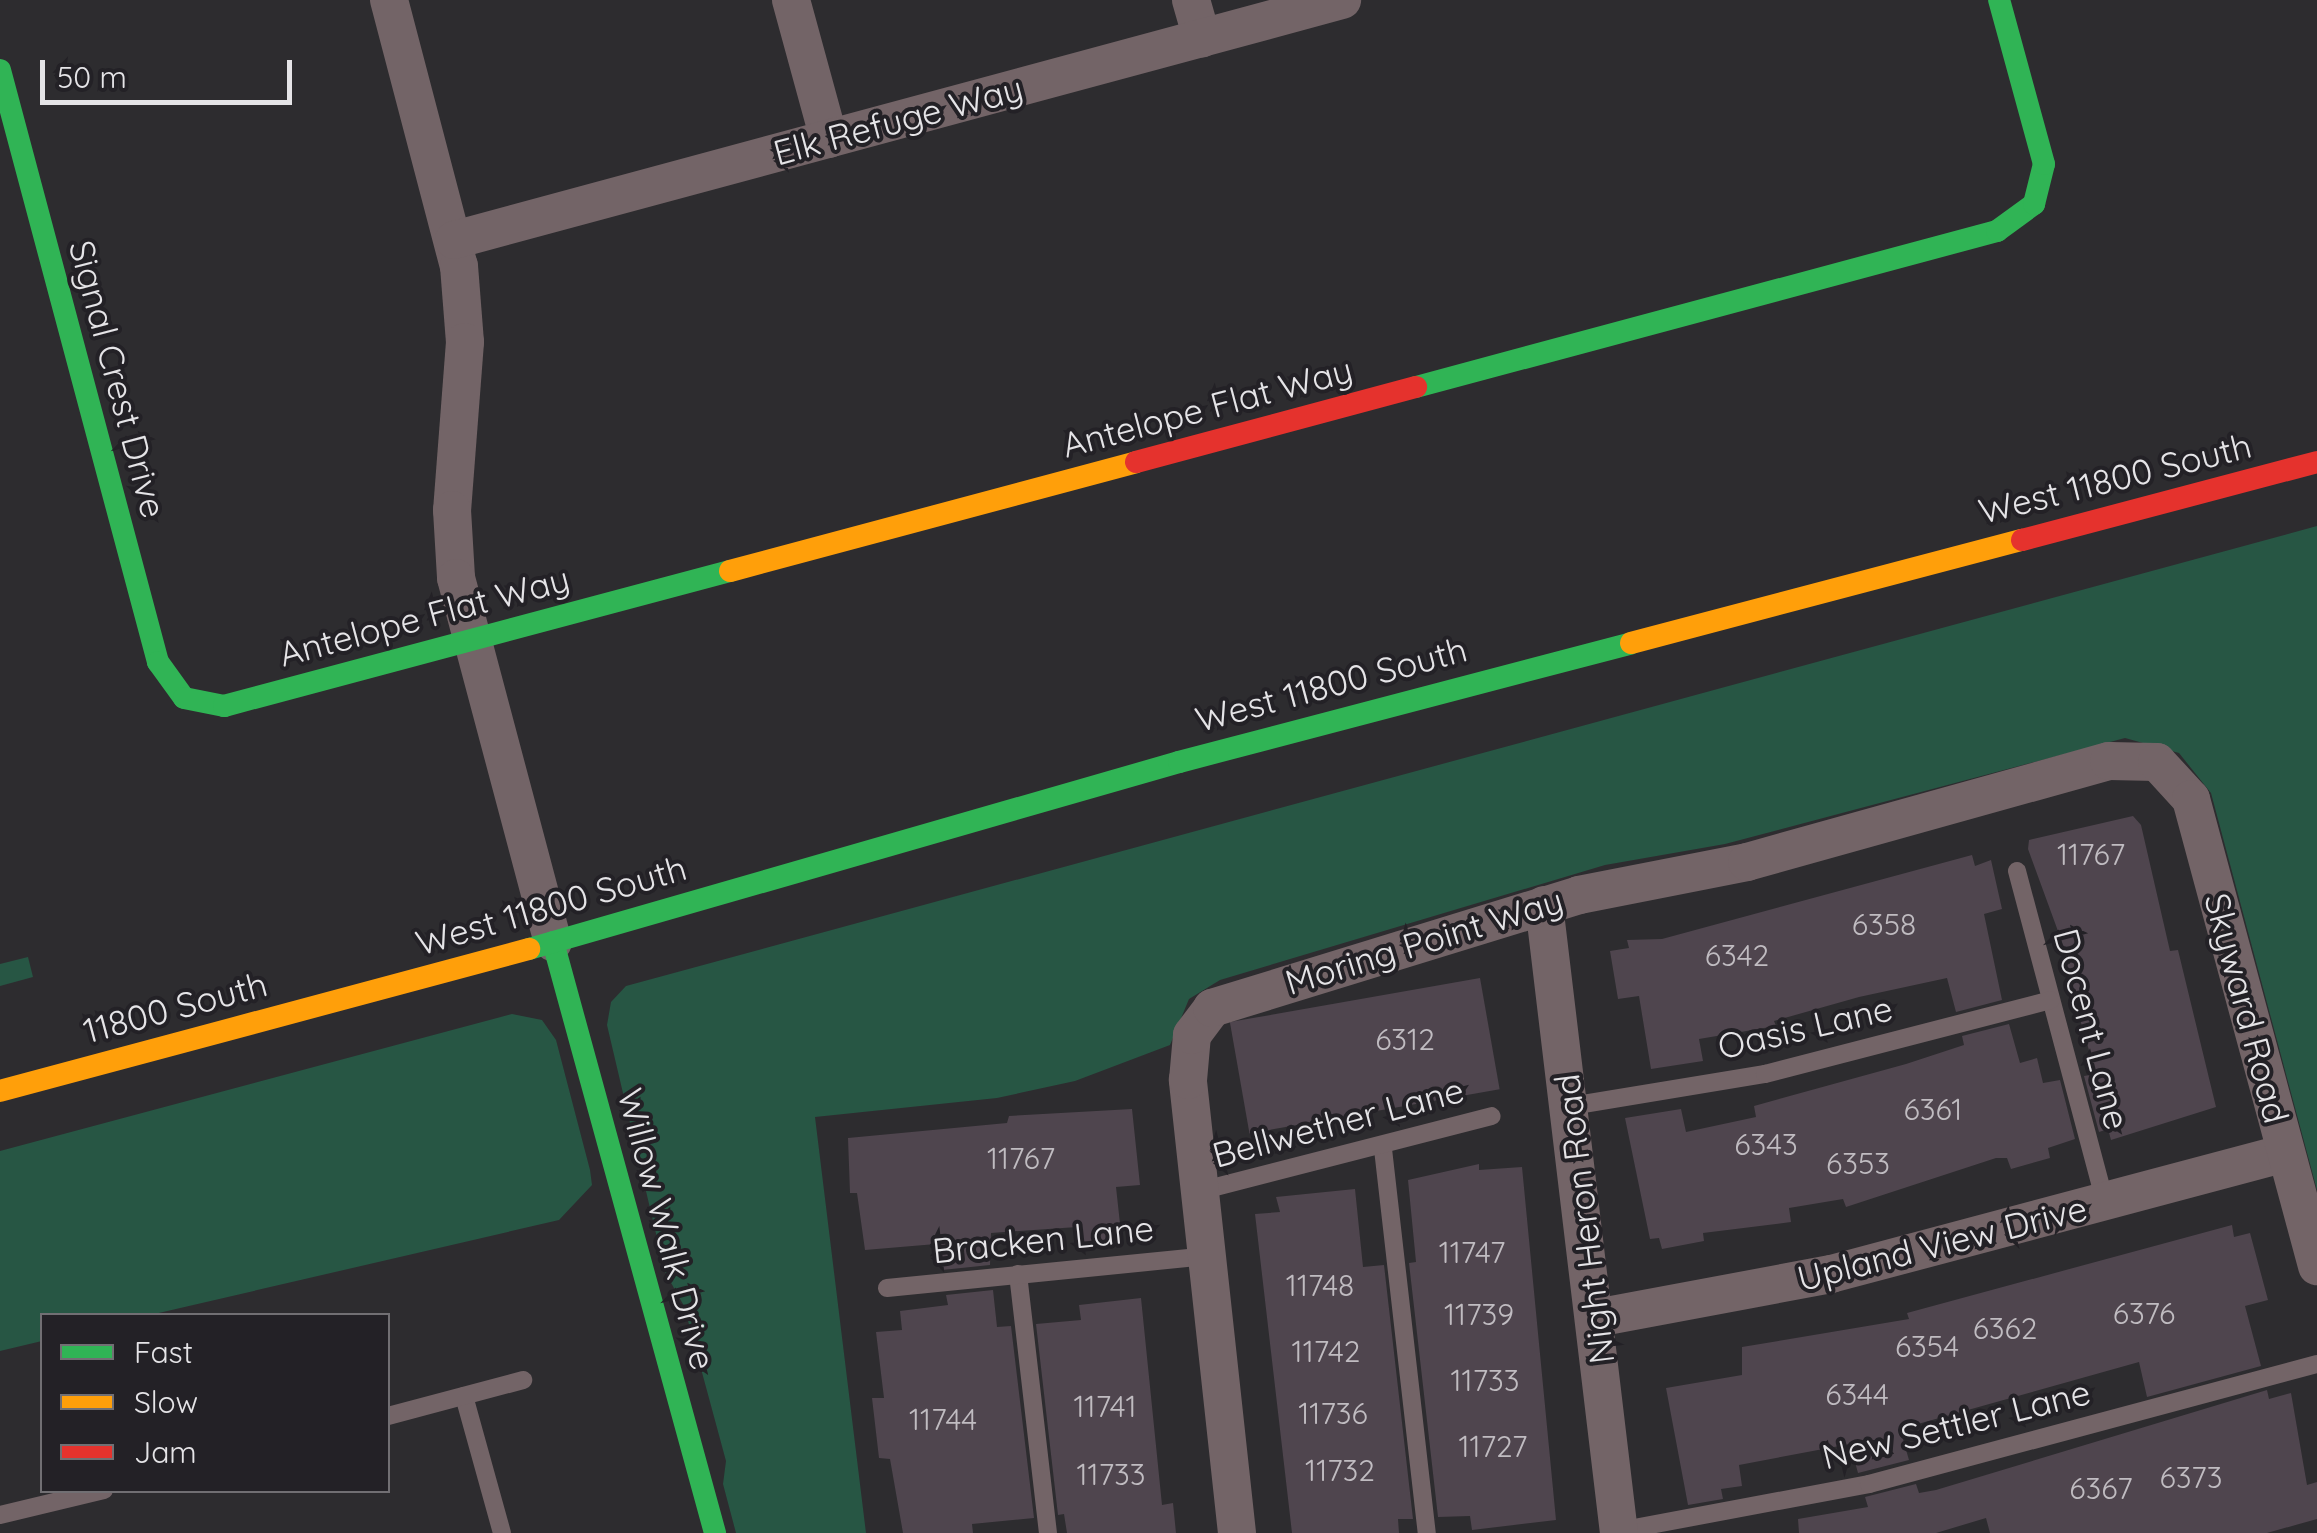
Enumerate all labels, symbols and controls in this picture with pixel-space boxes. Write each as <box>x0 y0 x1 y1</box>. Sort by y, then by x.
scale bar <box>45 40 298 102</box>
text: 50 m <box>57 58 127 96</box>
street label: Elk Refuge Way <box>769 67 1027 173</box>
street label: Signal Crest Drive <box>61 236 175 522</box>
street label: Antelope Flat Way <box>1057 348 1357 466</box>
street label: West 11800 South <box>1974 424 2256 532</box>
street label: Antelope Flat Way <box>274 557 574 675</box>
street label: West 11800 South <box>1191 628 1471 740</box>
house number: 11767 <box>2057 836 2125 872</box>
street label: West 11800 South <box>411 846 691 964</box>
street label: Moring Point Way <box>1280 879 1568 1003</box>
street label: Skyward Road <box>2196 888 2298 1128</box>
house number: 6358 <box>1852 906 1916 942</box>
street label: Docent Lane <box>2045 924 2139 1134</box>
house number: 6342 <box>1705 937 1769 973</box>
street label: 11800 South <box>79 962 271 1052</box>
street label: Oasis Lane <box>1714 987 1896 1067</box>
house number: 6312 <box>1375 1021 1435 1057</box>
street label: Bellwether Lane <box>1208 1068 1468 1176</box>
street label: Night Heron Road <box>1545 1072 1623 1366</box>
street label: Willow Walk Drive <box>609 1084 725 1374</box>
house number: 6361 <box>1904 1091 1962 1127</box>
house number: 6343 <box>1734 1126 1798 1162</box>
house number: 11767 <box>987 1140 1055 1176</box>
house number: 6353 <box>1826 1145 1890 1181</box>
street label: Upland View Drive <box>1793 1187 2091 1299</box>
street label: Bracken Lane <box>930 1206 1156 1272</box>
house number: 11747 <box>1439 1234 1505 1270</box>
house number: 11748 <box>1286 1267 1354 1303</box>
house number: 6376 <box>2113 1295 2175 1331</box>
house number: 11739 <box>1444 1296 1514 1332</box>
house number: 6362 <box>1973 1310 2037 1346</box>
legend <box>40 1313 390 1493</box>
house number: 6354 <box>1895 1328 1959 1364</box>
text: Fast <box>134 1333 193 1371</box>
house number: 11742 <box>1292 1333 1360 1369</box>
house number: 11733 <box>1450 1362 1520 1398</box>
street label: New Settler Lane <box>1818 1370 2094 1478</box>
house number: 6344 <box>1825 1376 1889 1412</box>
text: Slow <box>134 1383 198 1421</box>
house number: 11741 <box>1073 1388 1137 1424</box>
house number: 11736 <box>1298 1395 1368 1431</box>
house number: 11744 <box>909 1401 977 1437</box>
house number: 11727 <box>1458 1428 1528 1464</box>
text: Jam <box>134 1433 197 1471</box>
house number: 11732 <box>1305 1452 1375 1488</box>
house number: 11733 <box>1076 1456 1146 1492</box>
house number: 6373 <box>2160 1459 2222 1495</box>
house number: 6367 <box>2069 1470 2133 1506</box>

